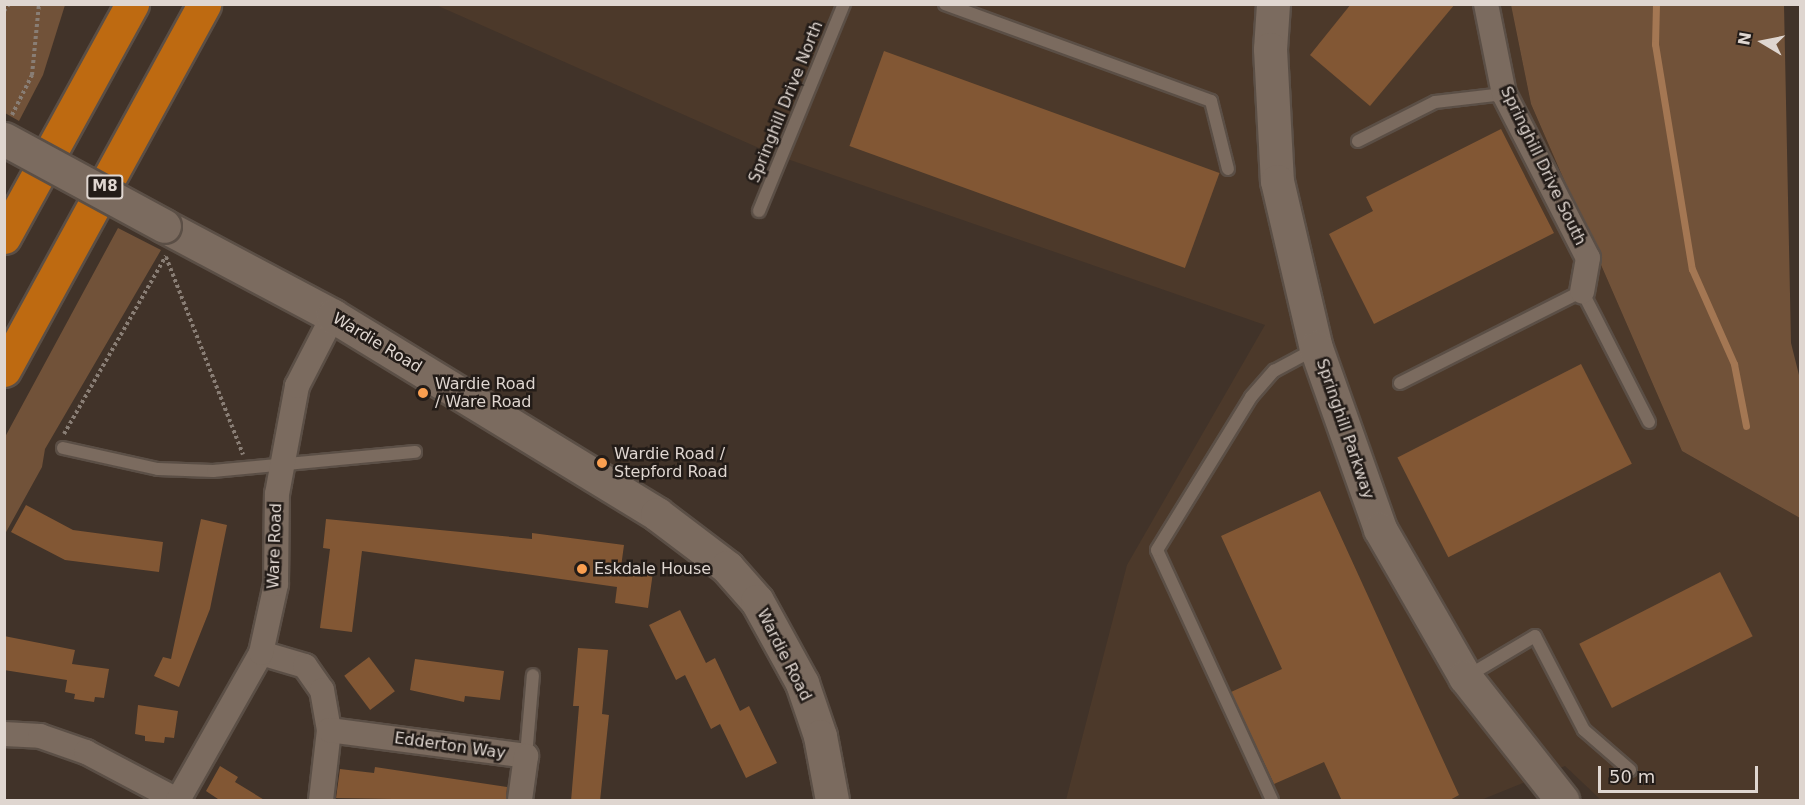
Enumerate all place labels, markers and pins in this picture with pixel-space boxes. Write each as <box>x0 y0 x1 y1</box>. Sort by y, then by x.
place label: Wardie Road / Ware Road <box>435 374 536 412</box>
marker: Wardie Road / Ware Road <box>416 386 430 400</box>
place label: Wardie Road / Stepford Road <box>614 444 728 482</box>
marker: Wardie Road / Stepford Road <box>595 456 609 470</box>
place label: Eskdale House <box>594 559 711 579</box>
marker: Eskdale House <box>575 562 589 576</box>

